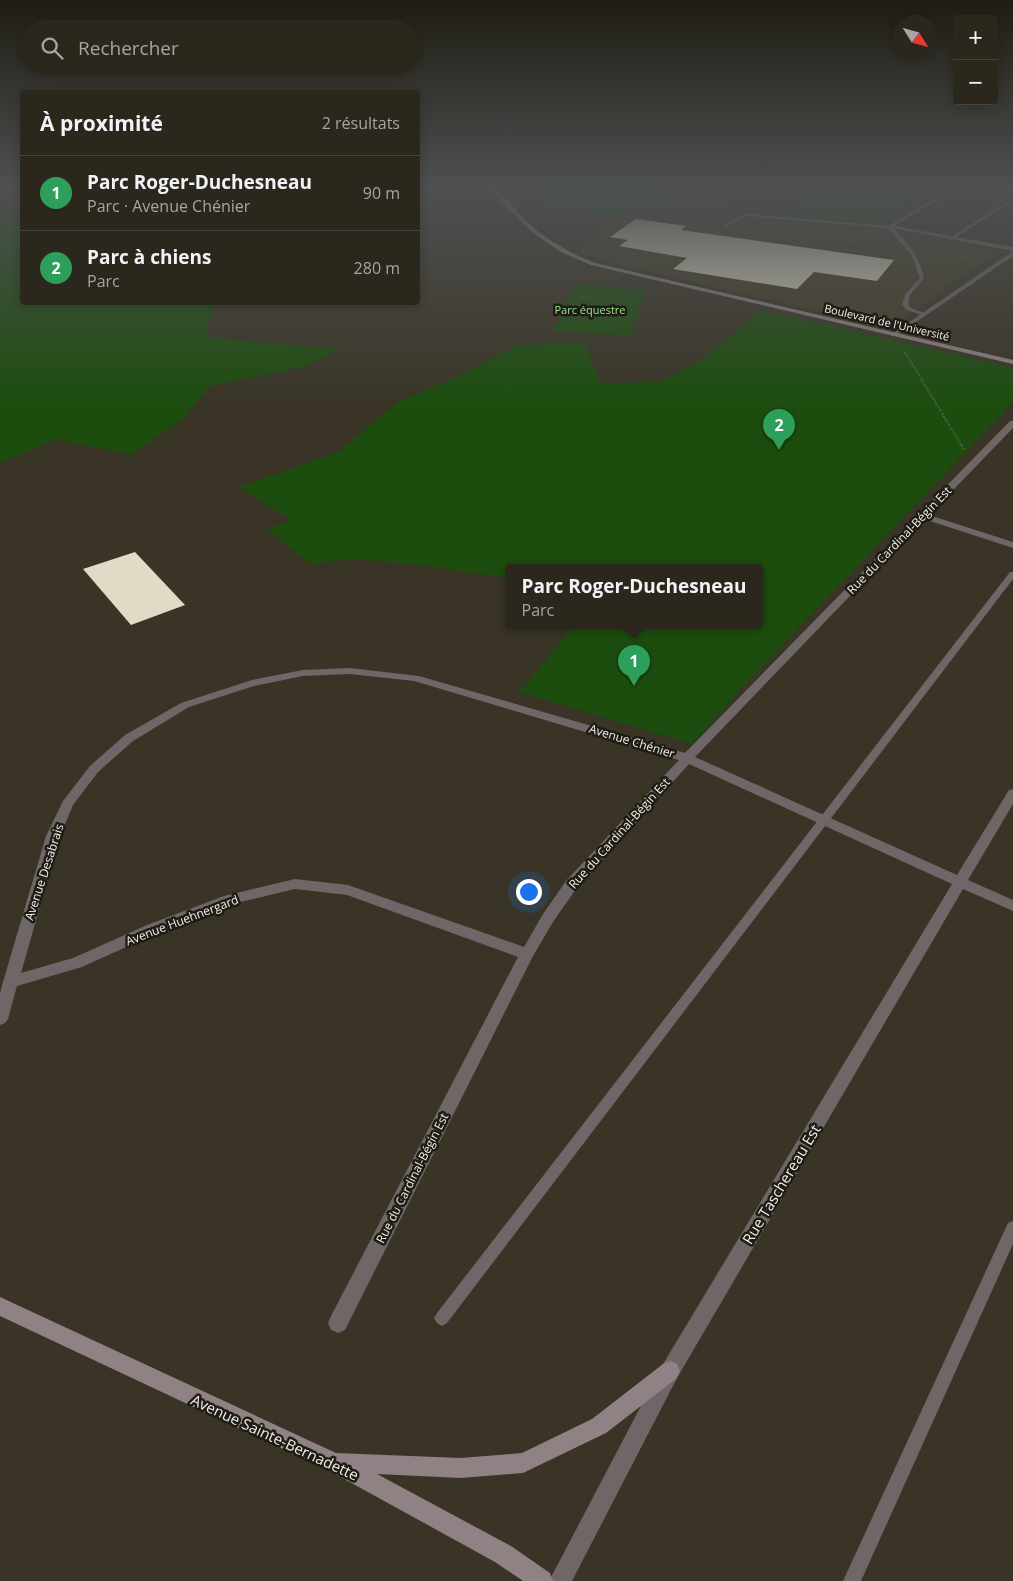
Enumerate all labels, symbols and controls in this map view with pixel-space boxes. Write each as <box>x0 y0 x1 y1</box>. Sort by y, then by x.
north arrow <box>893 15 938 60</box>
map controls <box>953 15 998 105</box>
button: + <box>953 15 998 60</box>
search box <box>20 20 420 75</box>
icon: search <box>38 34 66 62</box>
text: Rechercher <box>78 35 179 61</box>
button: − <box>953 60 998 105</box>
text: À proximité <box>40 109 163 137</box>
text: 2 résultats <box>322 112 400 134</box>
text: Parc Roger-Duchesneau <box>87 169 312 195</box>
text: 1 <box>51 182 61 204</box>
text: 90 m <box>363 182 400 204</box>
text: Parc · Avenue Chénier <box>87 195 250 217</box>
text: Parc à chiens <box>87 244 211 270</box>
text: 2 <box>51 257 61 279</box>
text: 280 m <box>354 257 400 279</box>
text: Parc <box>87 270 120 292</box>
street label: Boulevard de l'Université <box>823 300 951 344</box>
park label: Parc équestre <box>554 302 626 317</box>
pin: 2 <box>763 409 795 450</box>
street label: Rue du Cardinal-Bégin Est <box>843 482 955 598</box>
popup <box>505 564 763 629</box>
text: Parc Roger-Duchesneau <box>522 573 746 599</box>
text: Parc <box>522 599 554 621</box>
pin: 1 <box>618 645 650 686</box>
street label: Avenue Chénier <box>587 720 677 762</box>
street label: Rue du Cardinal-Bégin Est <box>564 774 674 892</box>
street label: Avenue Desabrais <box>20 821 68 922</box>
your location <box>516 879 542 905</box>
street label: Avenue Huehnergard <box>123 891 241 949</box>
street label: Rue du Cardinal-Bégin Est <box>372 1110 452 1246</box>
street label: Rue Taschereau Est <box>737 1120 825 1248</box>
street label: Avenue Sainte-Bernadette <box>188 1389 362 1485</box>

